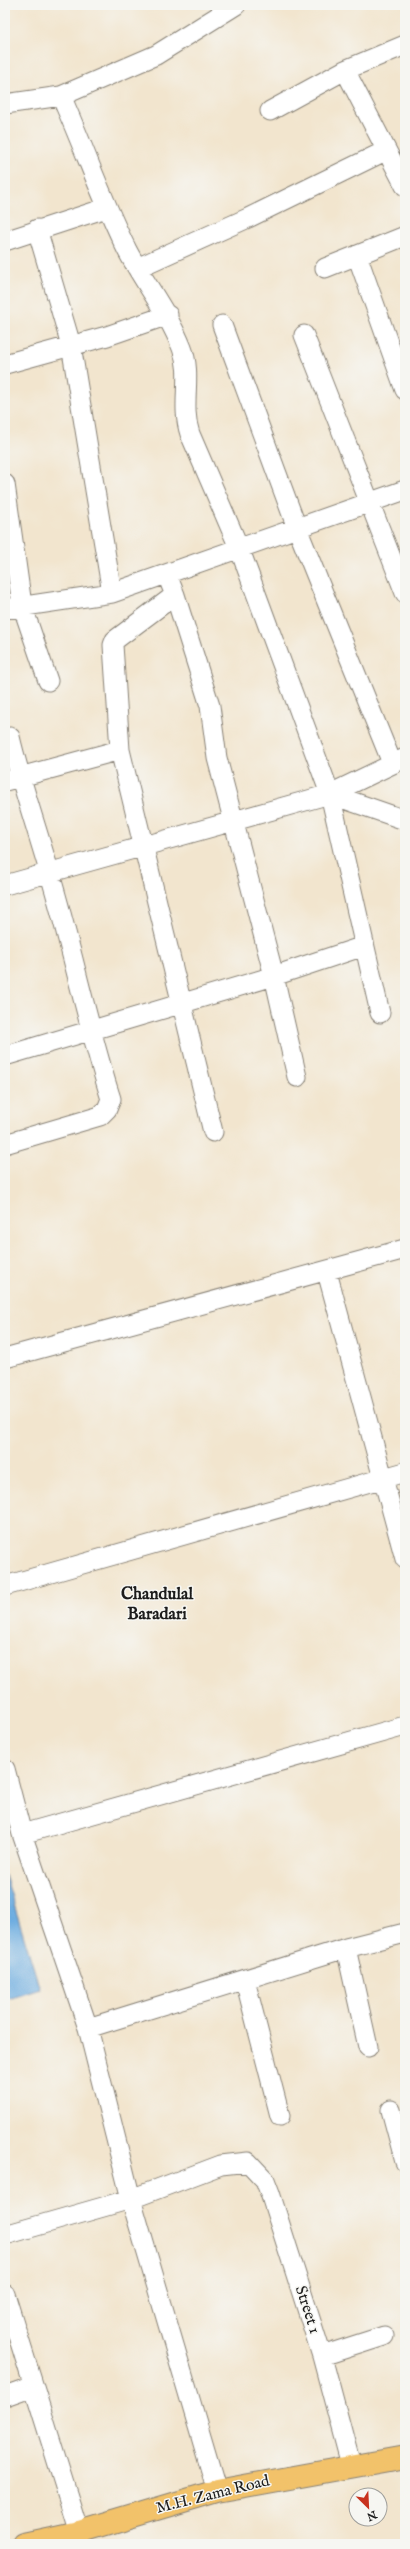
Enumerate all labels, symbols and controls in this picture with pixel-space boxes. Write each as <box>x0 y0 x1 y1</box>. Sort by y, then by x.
district label: Chandulal Baradari <box>121 1584 193 1625</box>
street label: Street 1 <box>290 2284 324 2337</box>
street label: M.H. Zama Road <box>154 2471 272 2519</box>
north arrow <box>348 2487 388 2527</box>
text: N <box>364 2506 380 2524</box>

